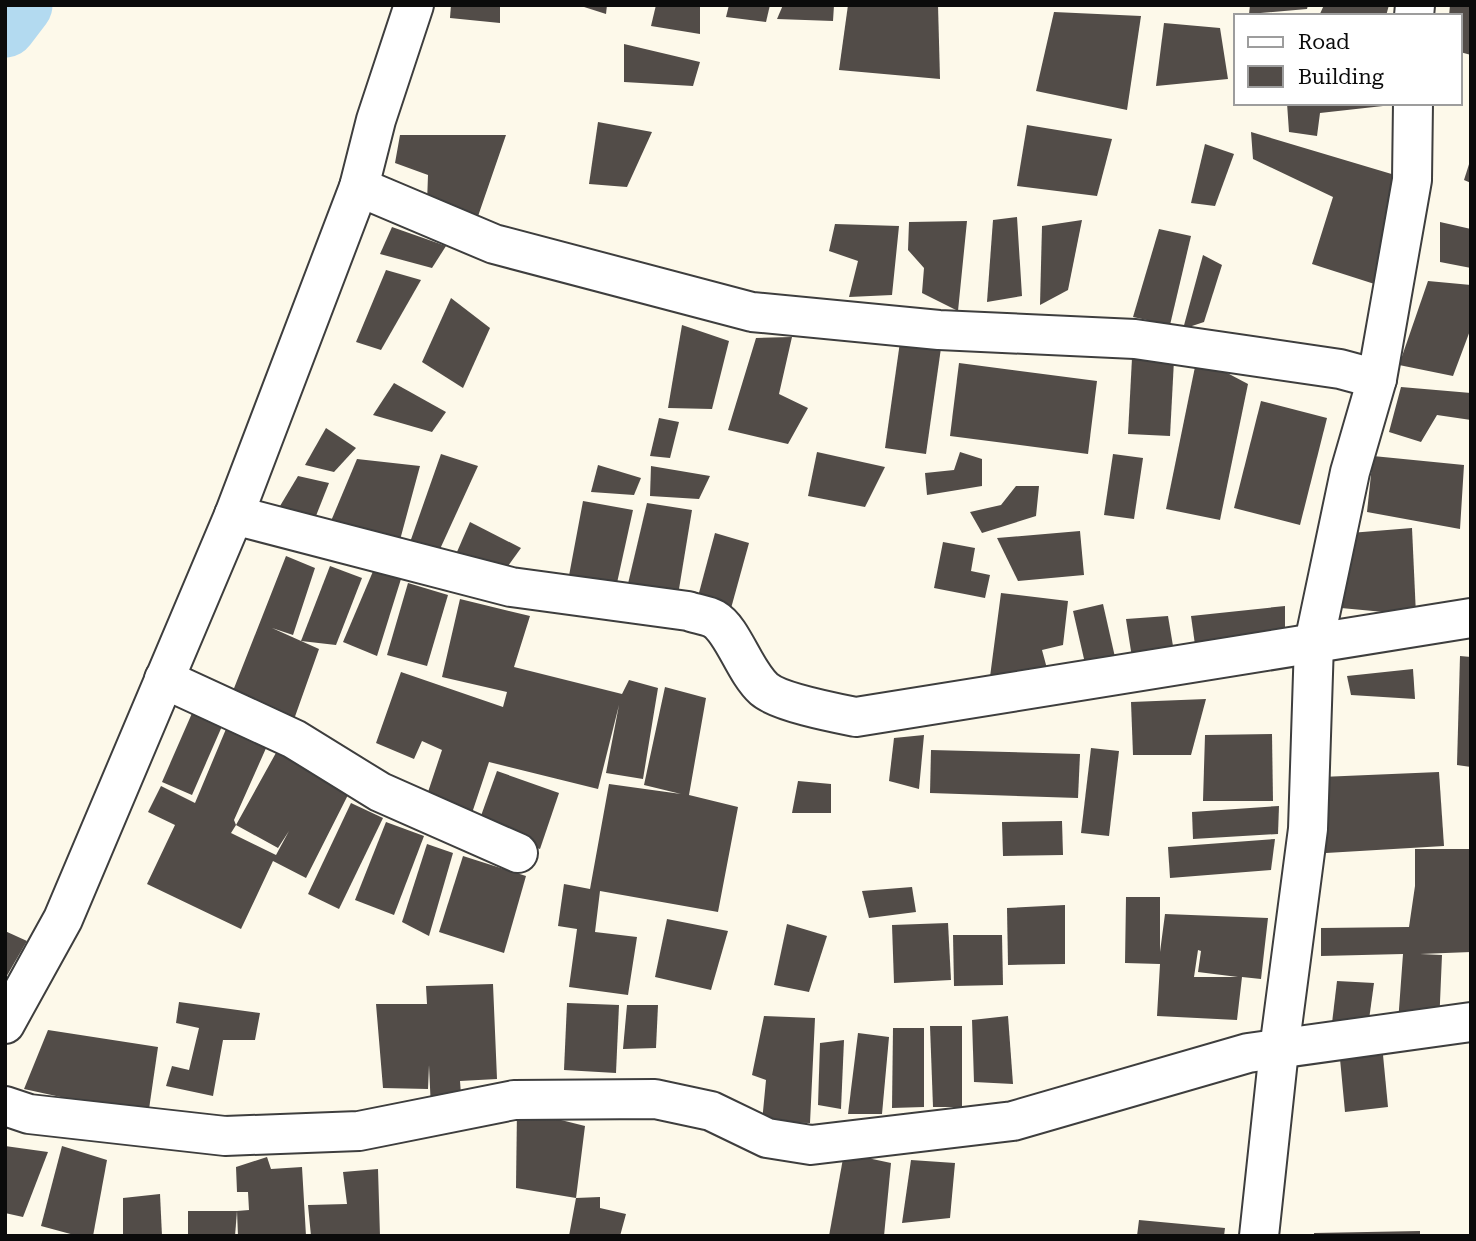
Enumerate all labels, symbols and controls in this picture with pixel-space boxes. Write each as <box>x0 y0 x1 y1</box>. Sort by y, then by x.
legend <box>1234 14 1462 105</box>
text: Road <box>1298 30 1350 54</box>
text: Building <box>1298 65 1384 89</box>

